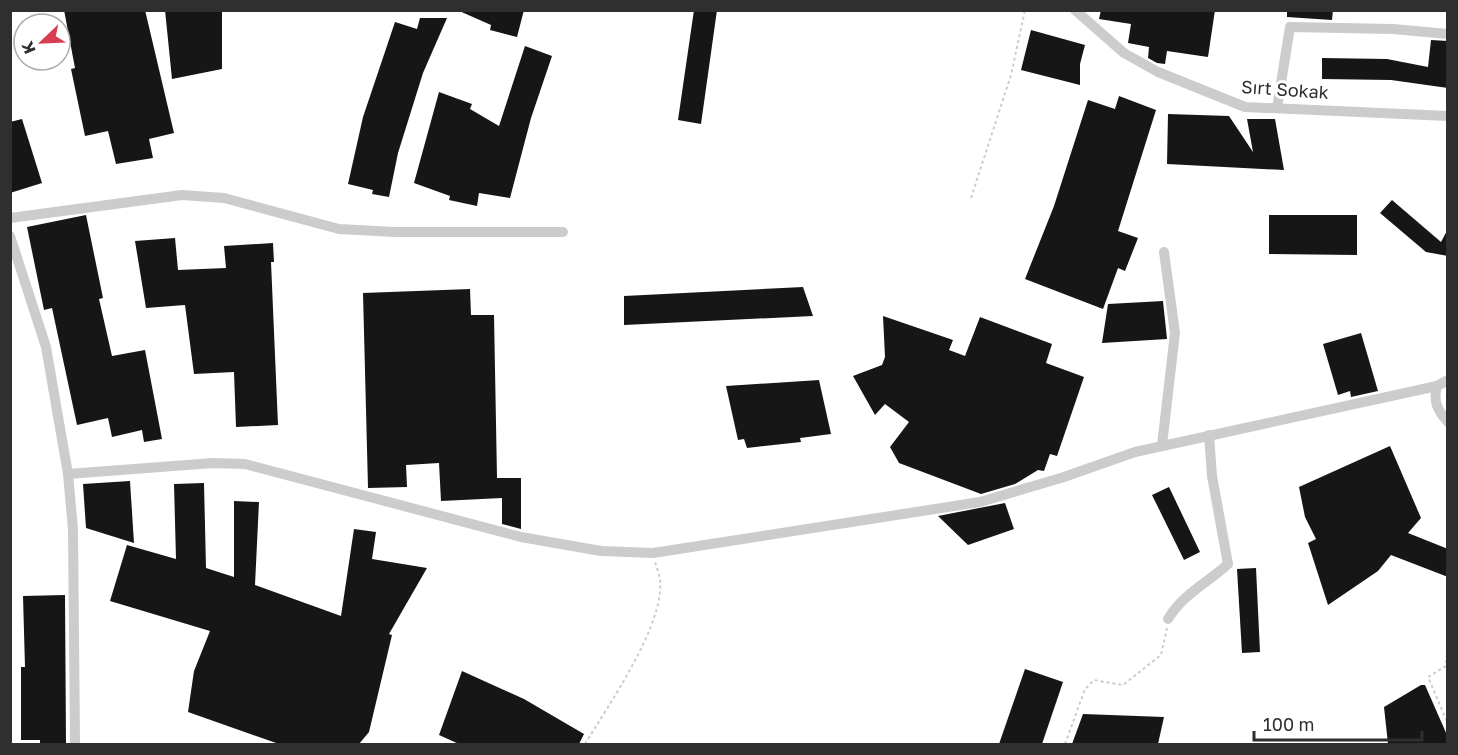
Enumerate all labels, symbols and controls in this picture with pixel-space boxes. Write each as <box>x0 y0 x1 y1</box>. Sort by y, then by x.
north arrow <box>12 12 72 72</box>
text: K <box>17 38 40 57</box>
street label: Sırt Sokak <box>1240 75 1330 103</box>
scale bar <box>1254 704 1422 742</box>
text: 100 m <box>1263 713 1314 735</box>

